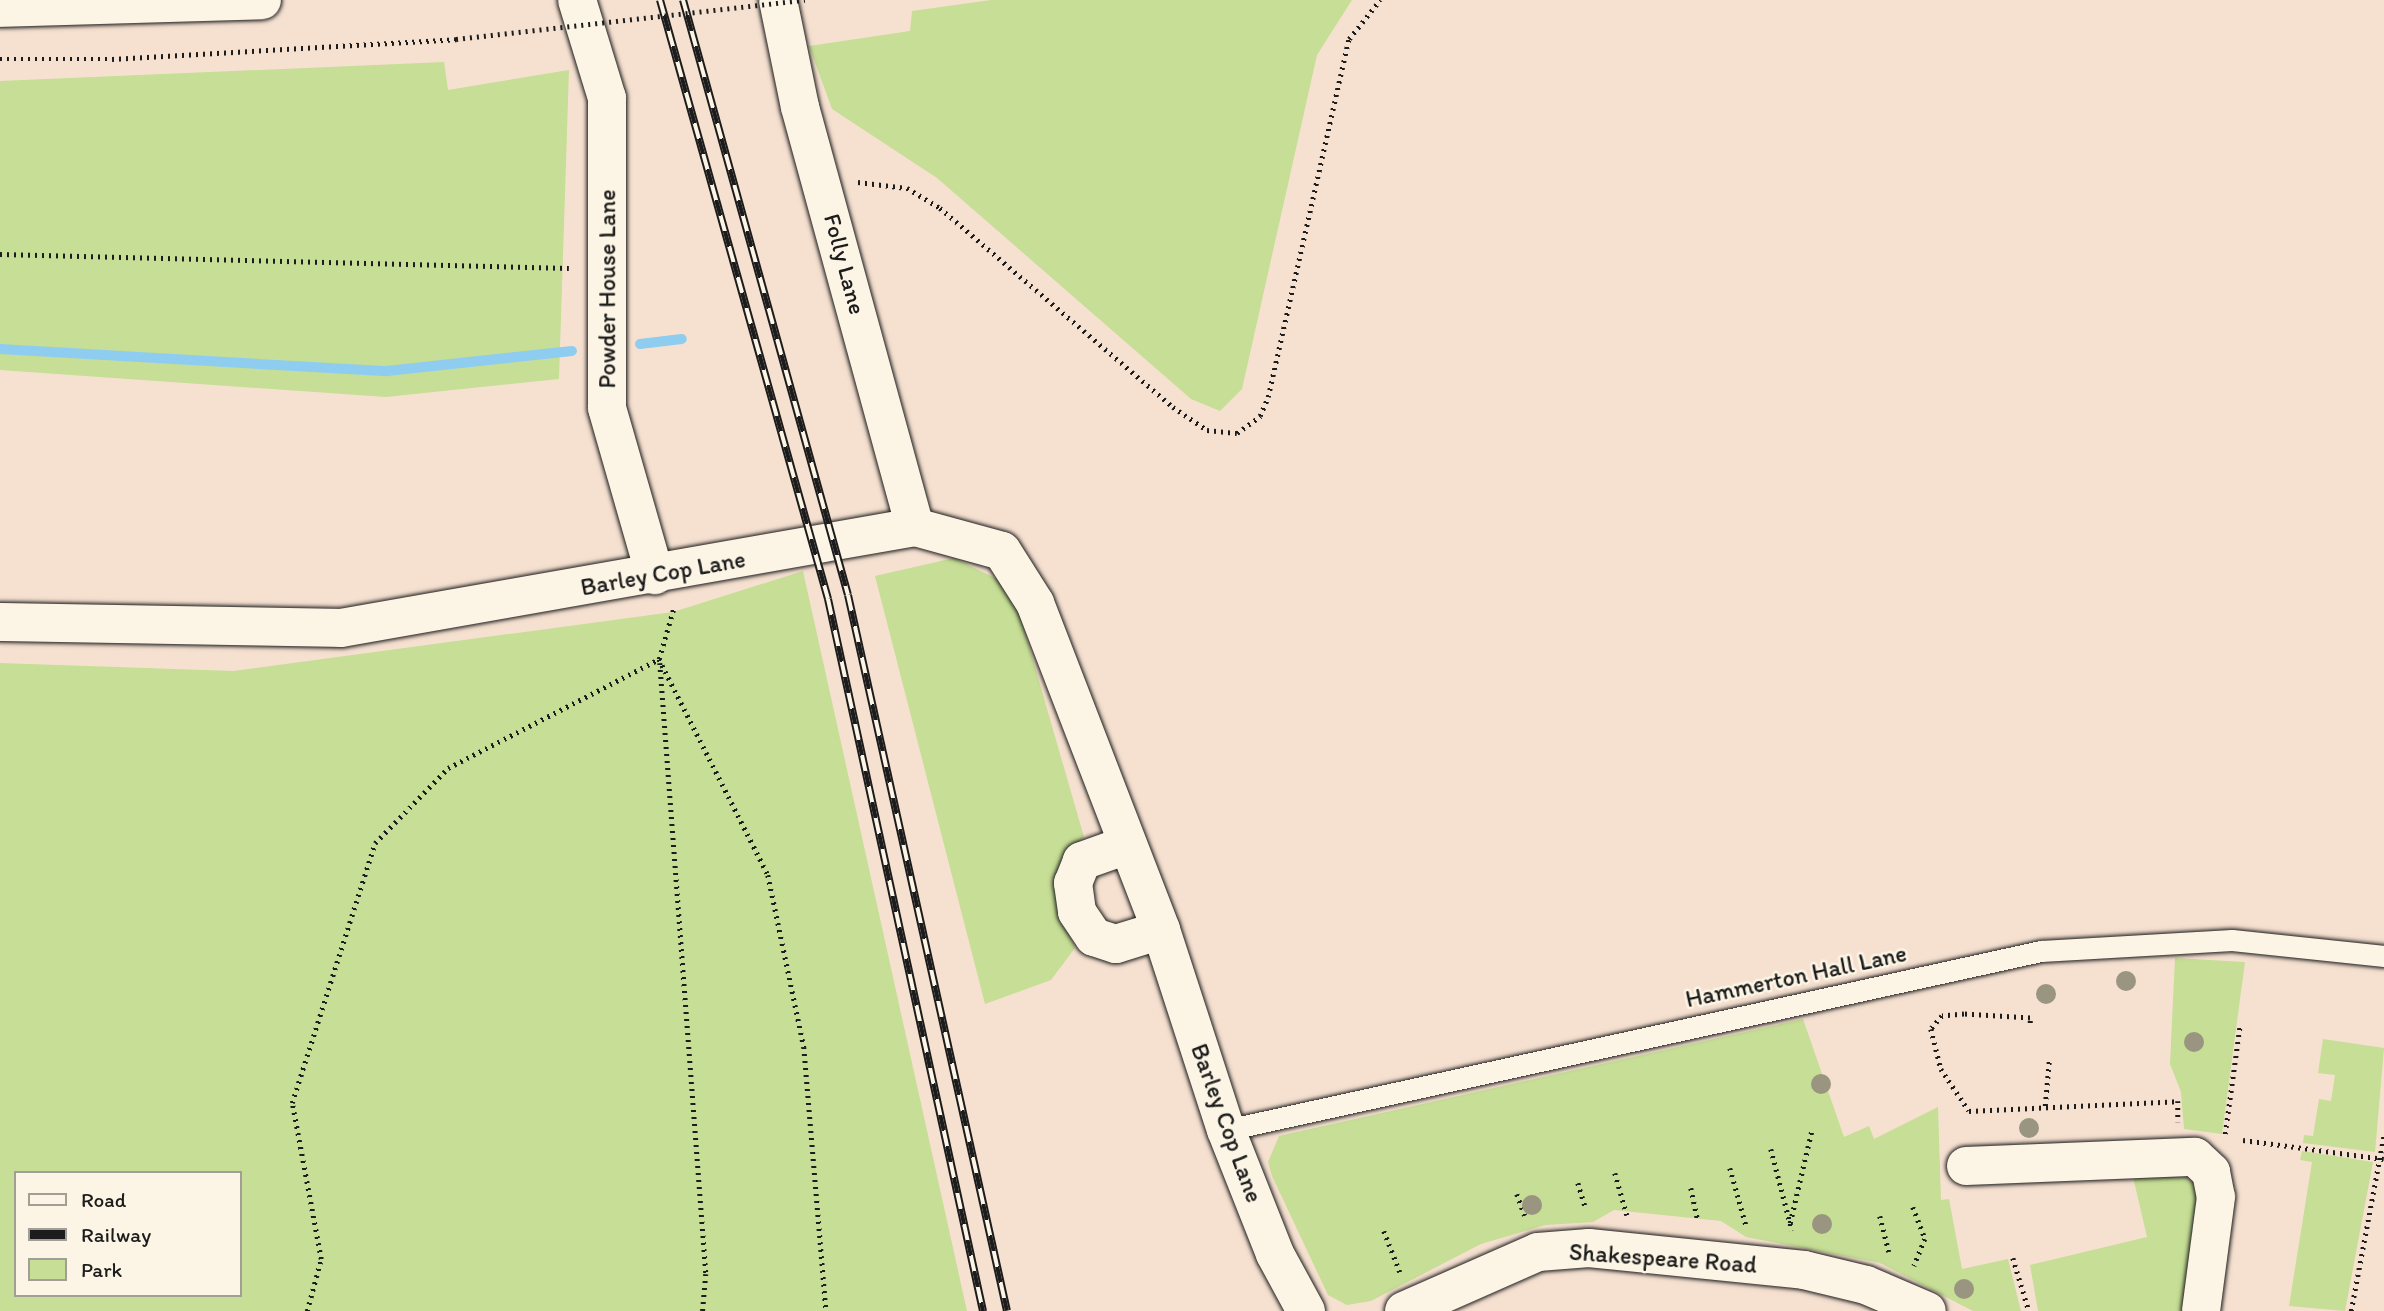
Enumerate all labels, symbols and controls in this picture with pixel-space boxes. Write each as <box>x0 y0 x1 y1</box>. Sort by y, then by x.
street label: Powder House Lane <box>593 189 621 389</box>
street label: Folly Lane <box>818 210 872 318</box>
street label: Barley Cop Lane <box>578 544 748 602</box>
street label: Hammerton Hall Lane <box>1682 938 1910 1014</box>
street label: Barley Cop Lane <box>1185 1039 1269 1207</box>
legend <box>14 1171 242 1297</box>
text: Road <box>81 1187 126 1212</box>
text: Railway <box>81 1222 151 1247</box>
street label: Shakespeare Road <box>1568 1237 1758 1279</box>
text: Park <box>81 1257 122 1282</box>

